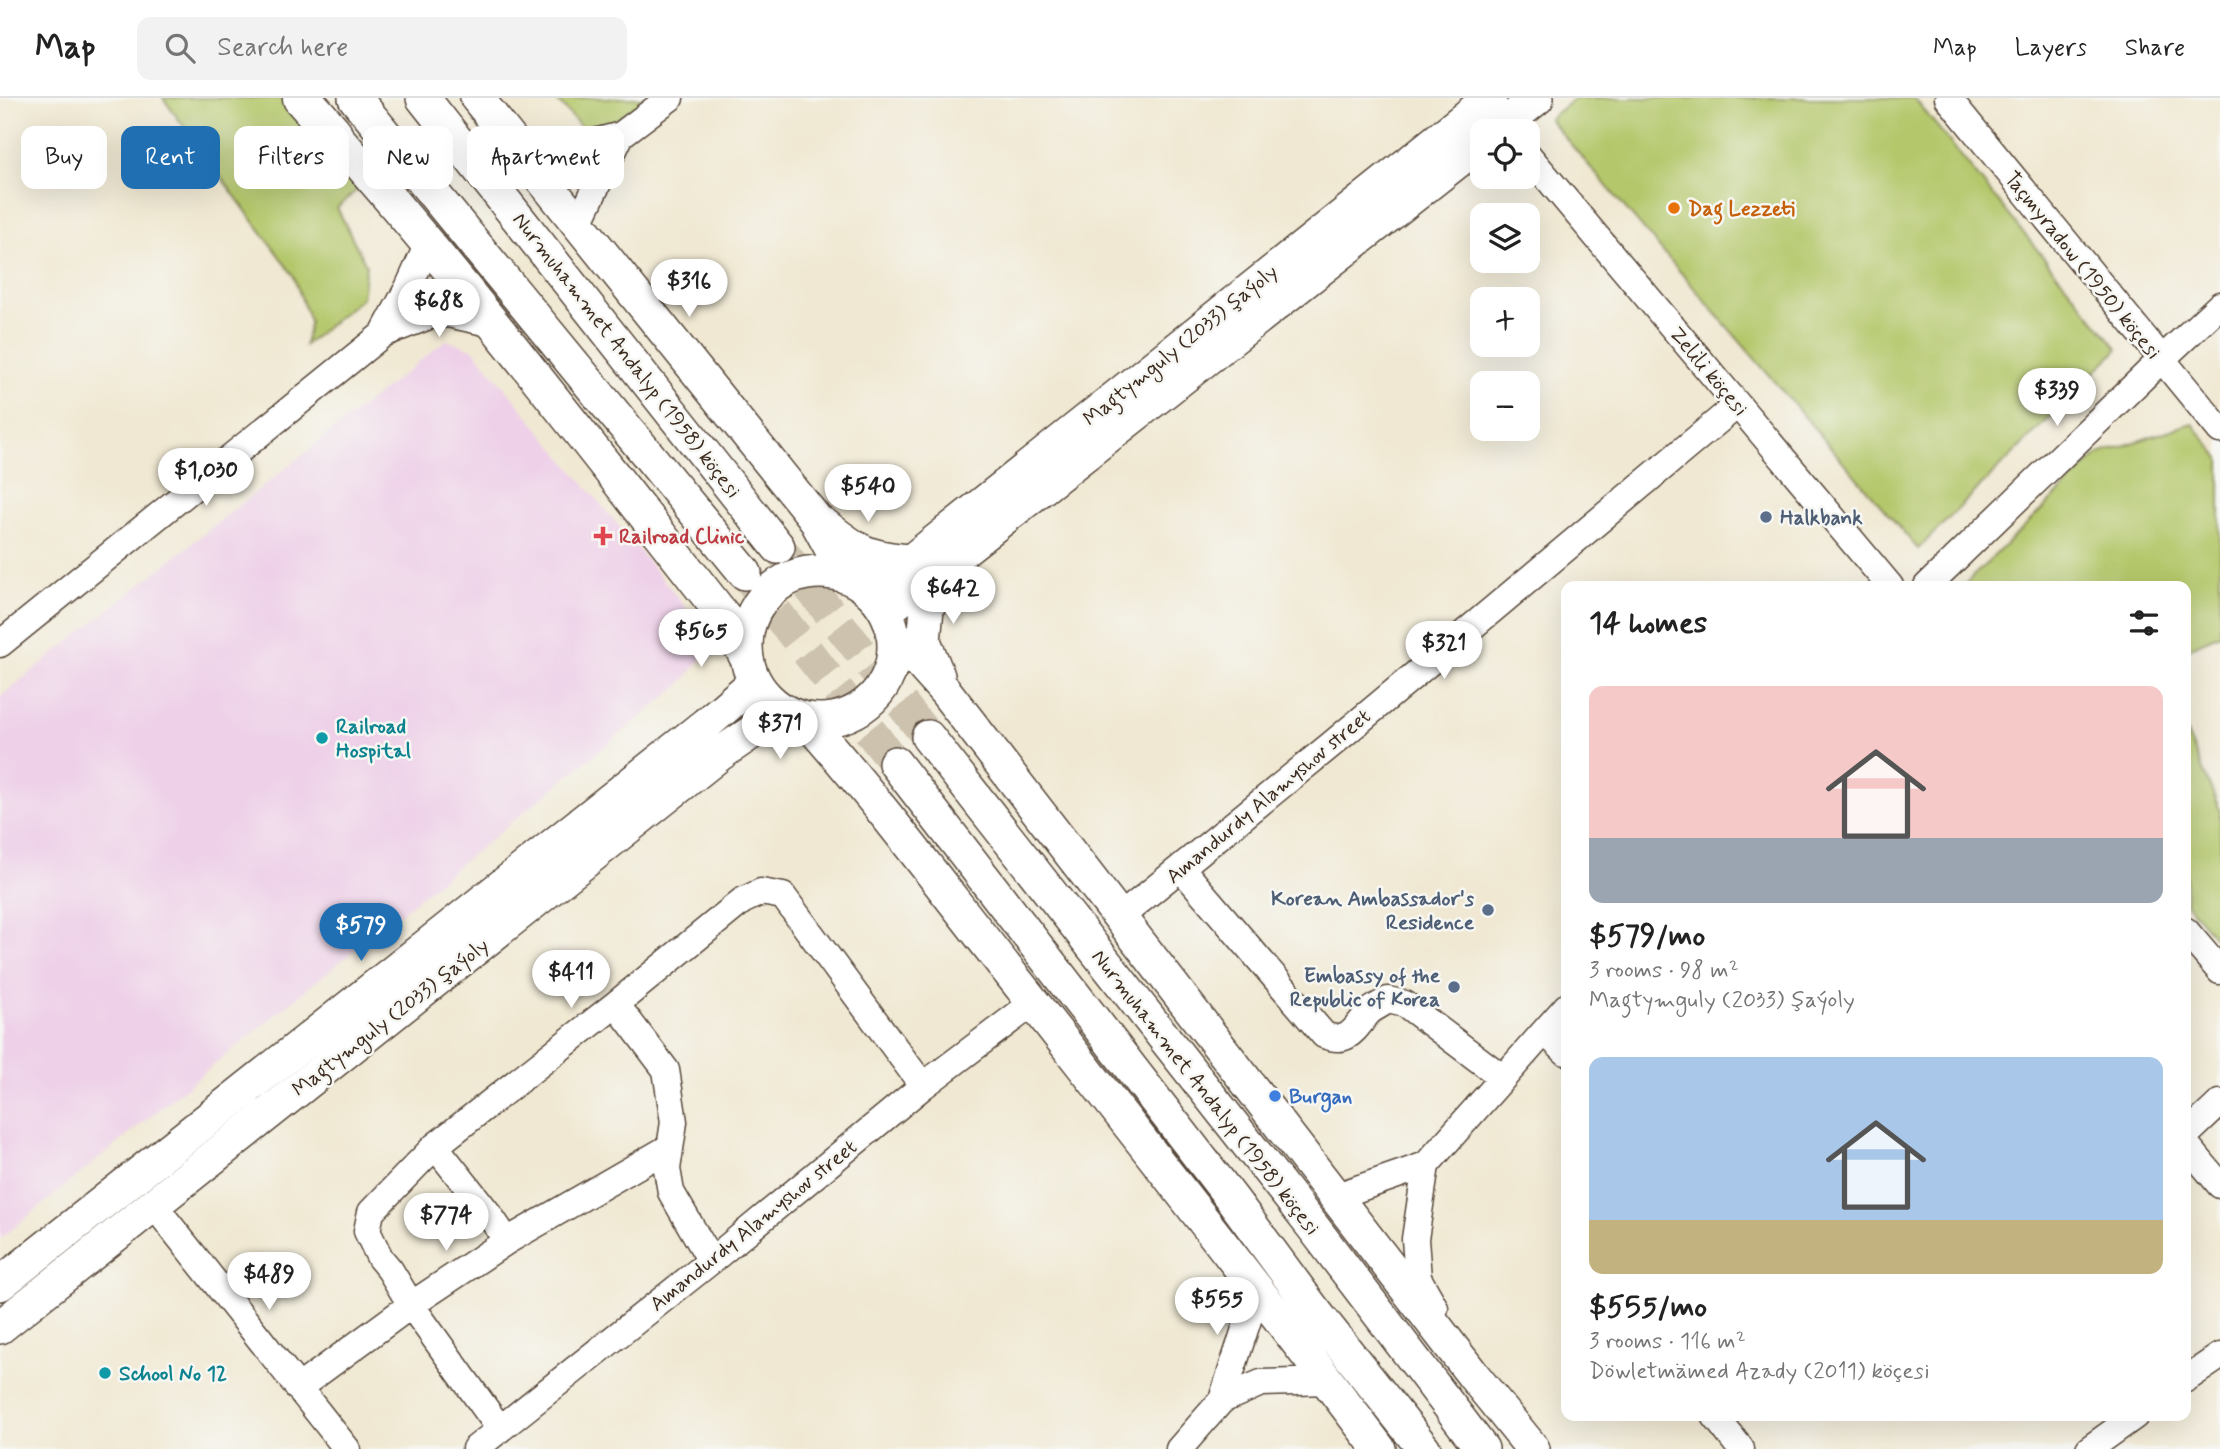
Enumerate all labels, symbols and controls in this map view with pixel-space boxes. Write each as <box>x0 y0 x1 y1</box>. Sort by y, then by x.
search box <box>137 17 627 80</box>
text: Map <box>35 26 95 70</box>
icon: search <box>161 29 199 67</box>
text: Search here <box>217 31 348 65</box>
text: Map <box>1933 33 1977 64</box>
text: Layers <box>2015 33 2087 64</box>
text: Share <box>2125 33 2185 64</box>
map controls <box>1470 119 1540 441</box>
button: locate <box>1470 119 1540 189</box>
chip: Buy <box>21 126 107 189</box>
chip: Rent <box>121 126 220 189</box>
chip: Filters <box>234 126 349 189</box>
chip: New <box>363 126 453 189</box>
chip: Apartment <box>467 126 624 189</box>
street label: Taçmyradow (1950) köçesi <box>1997 166 2167 366</box>
place label: Dag Lezzeti <box>1688 195 1795 225</box>
marker: Dag Lezzeti <box>1666 200 1682 216</box>
button: layers <box>1470 203 1540 273</box>
street label: Nurmuhammet Andalyp (1958) köçesi <box>506 207 747 504</box>
street label: Magtymguly (2033) şaýoly <box>1078 259 1285 435</box>
pin: $316 <box>648 260 730 319</box>
text: $316 <box>667 267 711 297</box>
pin: $688 <box>398 280 480 339</box>
text: $688 <box>414 287 464 317</box>
button: + <box>1470 287 1540 357</box>
street label: Zelili köçesi <box>1663 321 1754 422</box>
pin: $339 <box>2016 368 2098 428</box>
button: − <box>1470 371 1540 441</box>
text: $339 <box>2034 376 2080 406</box>
pin: $1,030 <box>149 448 263 508</box>
text: $1,030 <box>174 456 238 486</box>
pin: $540 <box>827 464 909 524</box>
text: $540 <box>840 472 896 502</box>
place label: Halkbank <box>1780 504 1863 532</box>
marker: Halkbank <box>1758 509 1774 525</box>
place label: Railroad Clinic <box>619 523 745 551</box>
marker: Railroad Clinic <box>593 526 613 546</box>
pin: $642 <box>912 566 994 626</box>
text: $642 <box>927 574 980 604</box>
text: 14 homes <box>1589 604 1707 643</box>
icon: filters <box>2125 604 2163 642</box>
pin: $565 <box>660 610 742 669</box>
text: $565 <box>675 617 727 647</box>
pin: $321 <box>1403 622 1485 681</box>
text: $321 <box>1421 629 1467 659</box>
pin: $371 <box>739 702 821 761</box>
street label: Amandurdy Alamyshov street <box>1160 703 1377 891</box>
text: $371 <box>758 709 802 739</box>
place label: Railroad Hospital <box>336 713 411 765</box>
marker: Railroad Hospital <box>314 730 330 746</box>
icon: home <box>1813 731 1939 857</box>
place label: Korean Ambassador's Residence <box>1271 885 1475 937</box>
marker: Korean Ambassador's Residence <box>1480 902 1496 918</box>
pin: $579 <box>320 904 402 963</box>
text: $579 <box>335 911 387 941</box>
text: $579/mo <box>1589 917 1705 956</box>
street label: Magtymguly (2033) şaýoly <box>286 932 496 1105</box>
street label: Nurmuhammet Andalyp (1958) köçesi <box>1085 944 1326 1241</box>
pin: $411 <box>530 950 612 1010</box>
text: 3 rooms · 98 m² <box>1589 956 1739 986</box>
text: $411 <box>548 958 594 988</box>
place label: Embassy of the Republic of Korea <box>1290 962 1441 1014</box>
marker: Embassy of the Republic of Korea <box>1446 979 1462 995</box>
text: Magtymguly (2033) şaýoly <box>1589 986 1855 1016</box>
place label: Burgan <box>1289 1083 1352 1113</box>
marker: Burgan <box>1267 1088 1283 1104</box>
icon: home <box>1813 1102 1939 1228</box>
street label: Amandurdy Alamyshov street <box>644 1133 863 1318</box>
pin: $774 <box>405 1194 487 1253</box>
text: $774 <box>420 1201 472 1231</box>
pin: $489 <box>228 1252 310 1312</box>
text: $489 <box>243 1260 295 1290</box>
pin: $555 <box>1176 1278 1258 1337</box>
text: $555 <box>1191 1285 1243 1315</box>
text: $555/mo <box>1589 1288 1707 1327</box>
text: 3 rooms · 116 m² <box>1589 1327 1746 1357</box>
text: Döwletmämed Azady (2011) köçesi <box>1589 1357 1930 1387</box>
place label: School No 12 <box>119 1360 227 1388</box>
marker: School No 12 <box>97 1365 113 1381</box>

